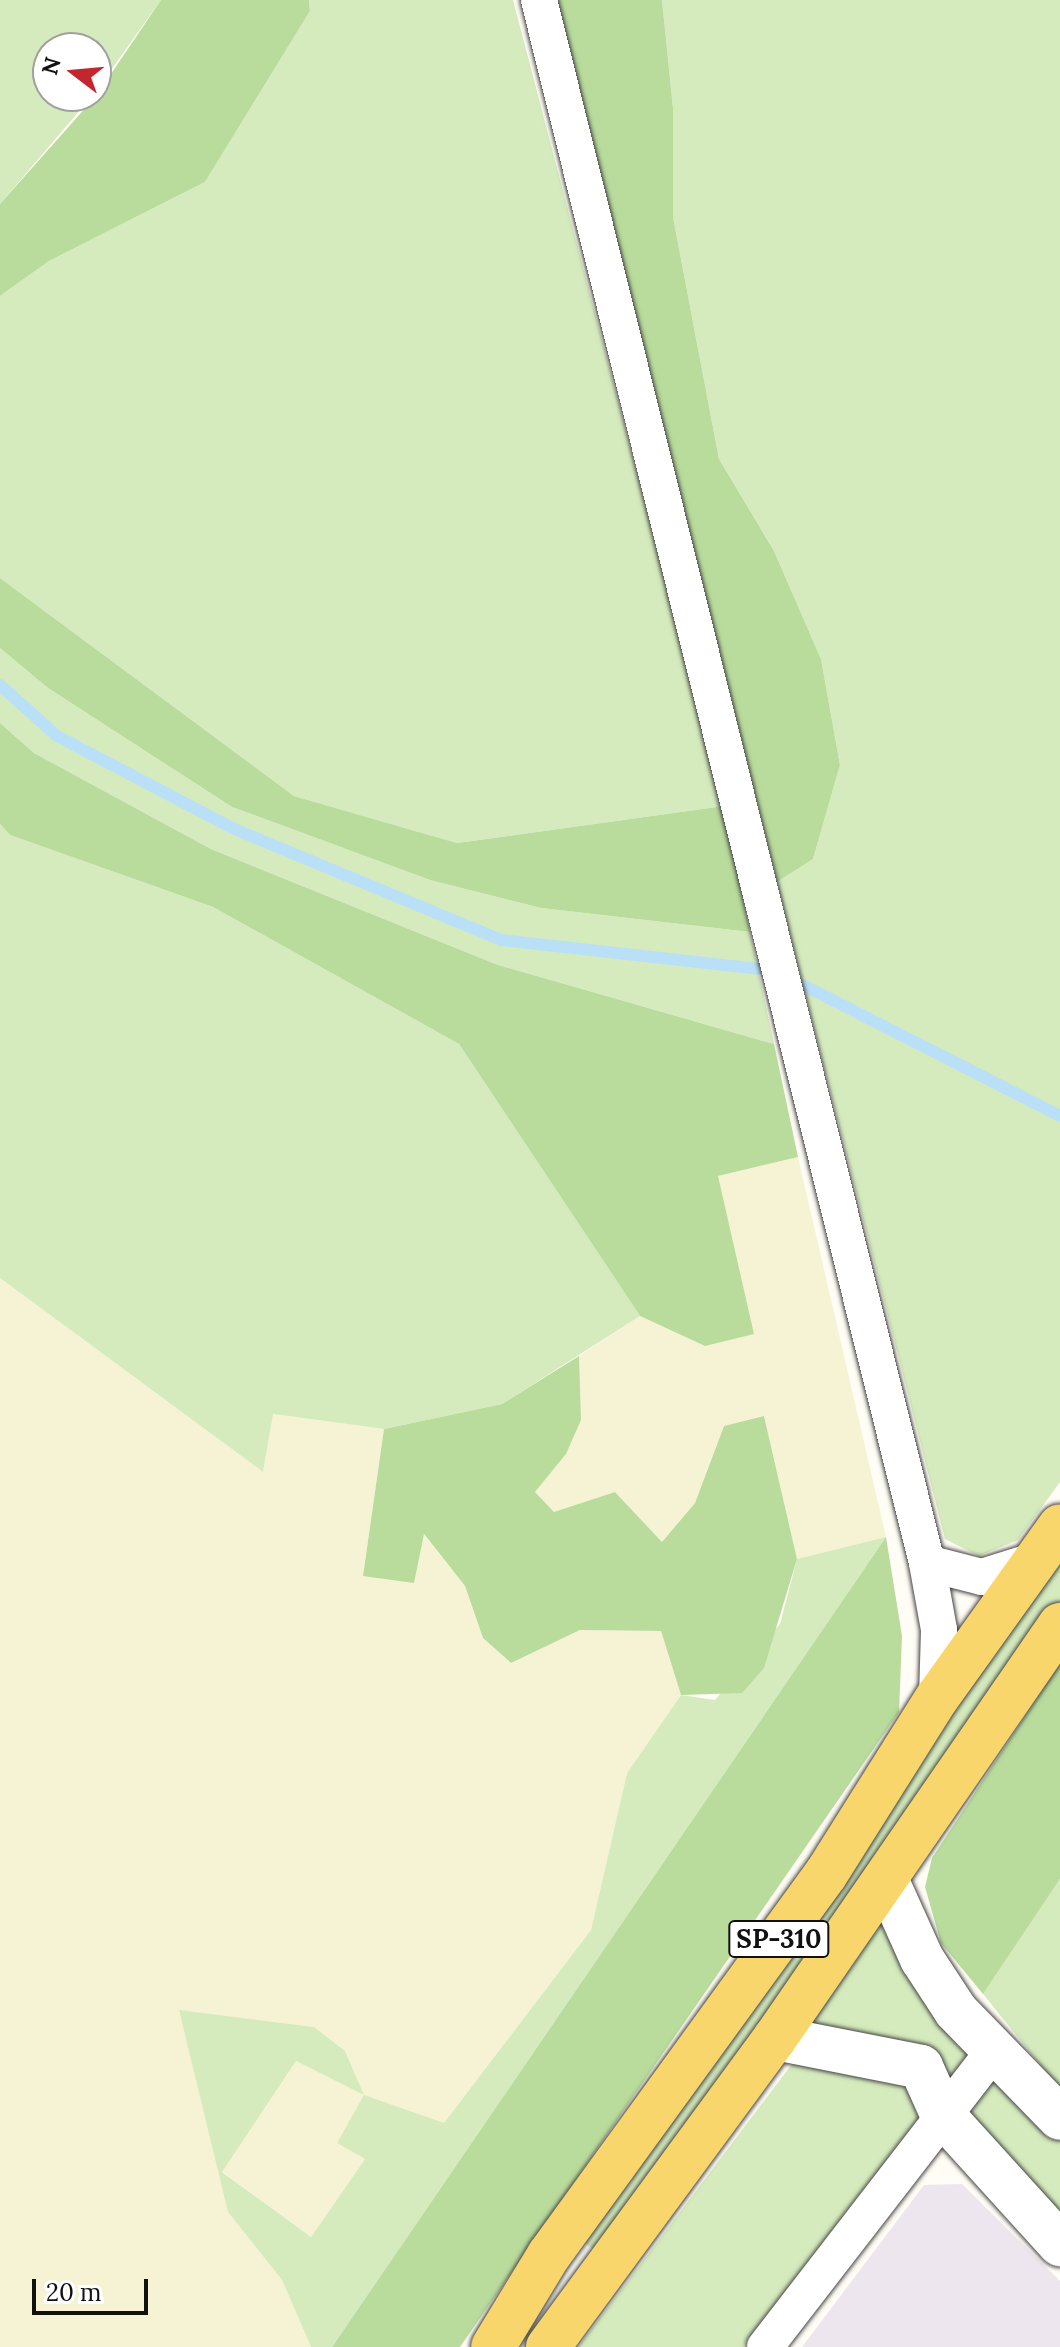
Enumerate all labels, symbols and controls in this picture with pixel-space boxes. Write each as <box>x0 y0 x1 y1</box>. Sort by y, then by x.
north arrow <box>32 32 112 112</box>
text: N <box>35 54 67 78</box>
road number: SP-310 <box>727 1917 831 1961</box>
scale bar <box>36 2263 152 2313</box>
text: 20 m <box>46 2277 102 2308</box>

